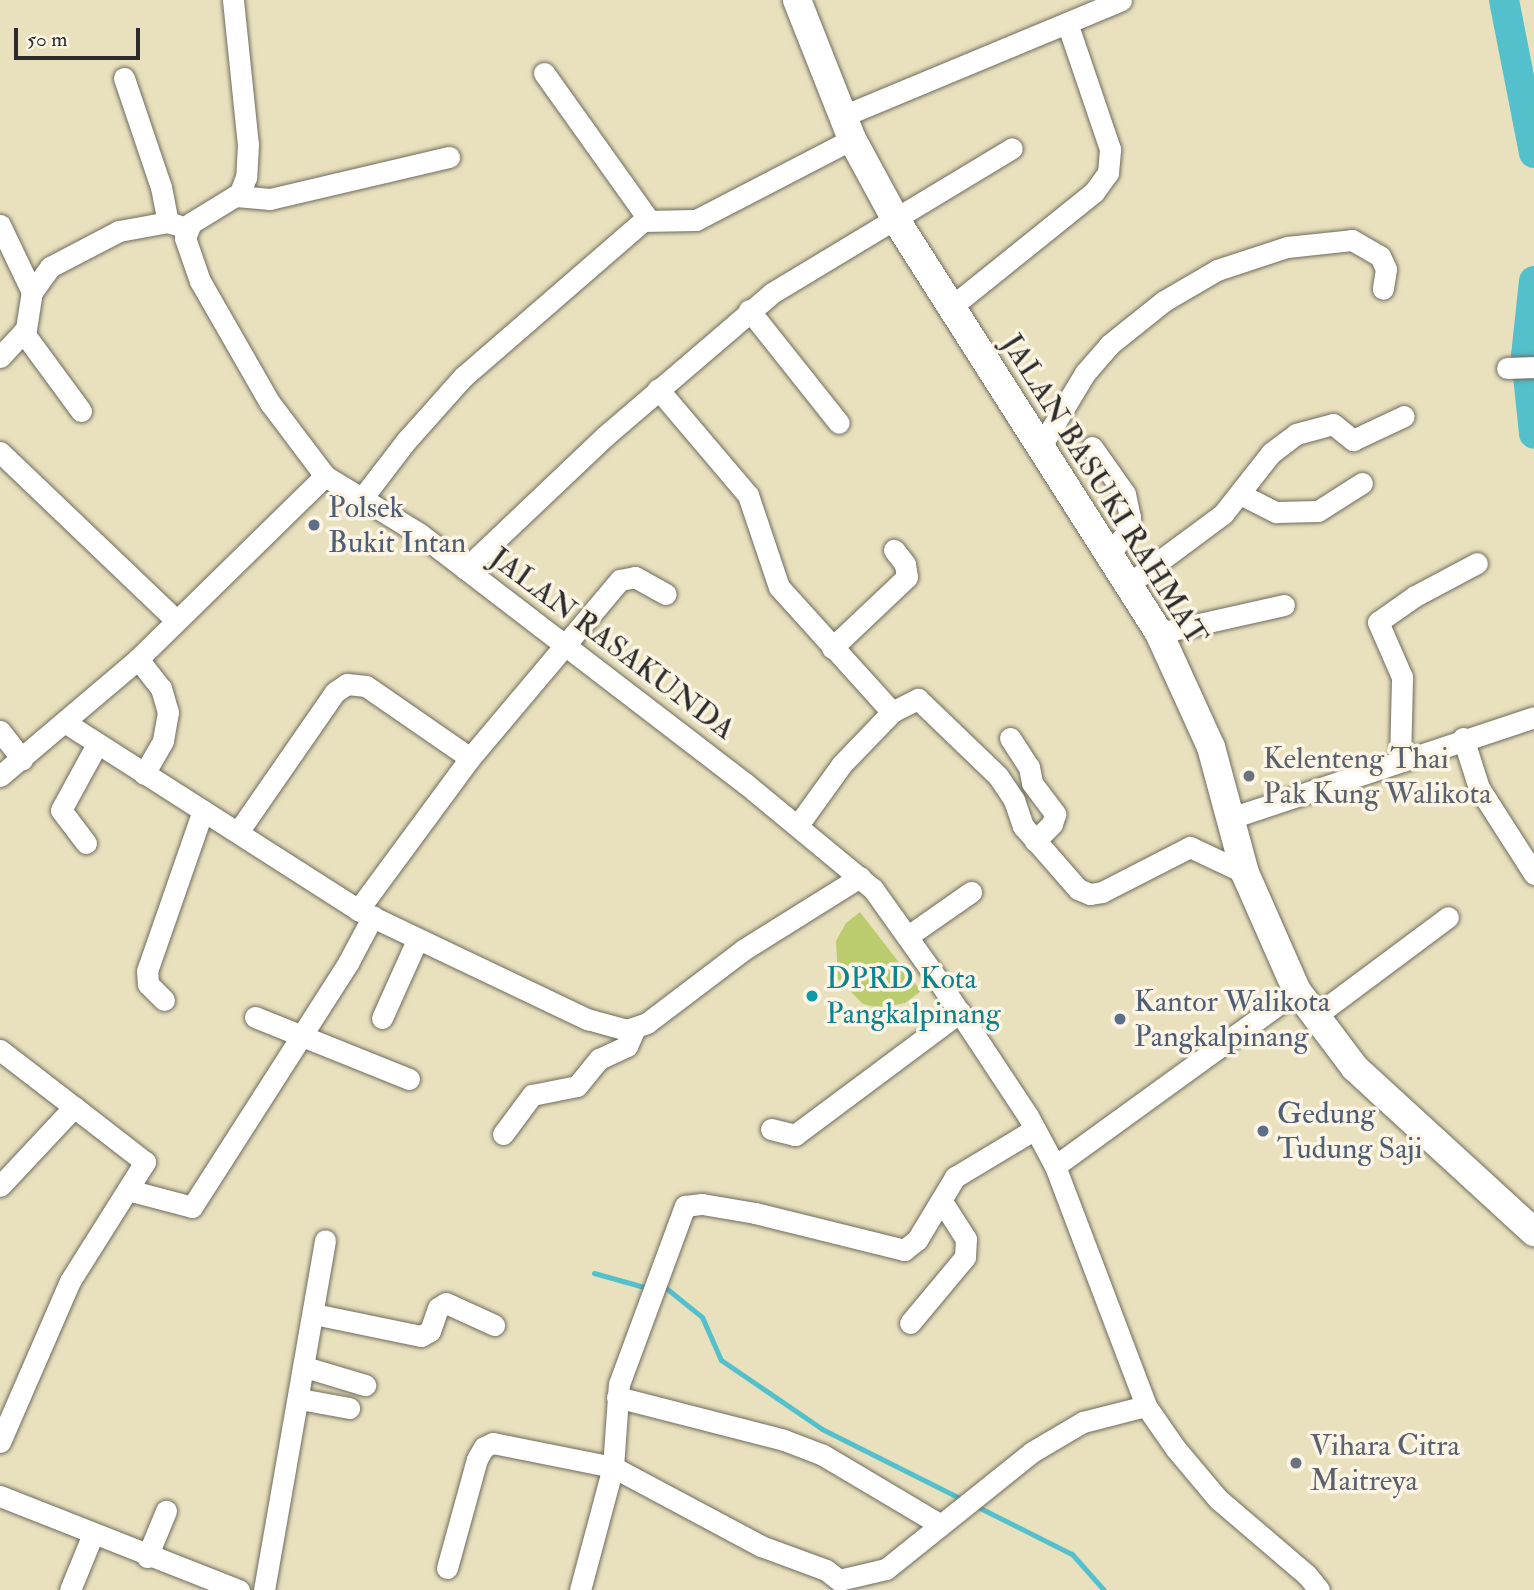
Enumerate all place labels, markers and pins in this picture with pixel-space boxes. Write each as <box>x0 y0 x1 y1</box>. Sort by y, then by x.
place label: Polsek Bukit Intan <box>328 490 466 560</box>
marker: Polsek Bukit Intan <box>306 517 322 533</box>
place label: Kelenteng Thai Pak Kung Walikota <box>1263 741 1492 812</box>
marker: Kelenteng Thai Pak Kung Walikota <box>1241 768 1257 784</box>
place label: DPRD Kota Pangkalpinang <box>826 961 1001 1032</box>
place label: Kantor Walikota Pangkalpinang <box>1134 984 1330 1054</box>
marker: DPRD Kota Pangkalpinang <box>804 988 820 1004</box>
marker: Kantor Walikota Pangkalpinang <box>1112 1011 1128 1027</box>
place label: Gedung Tudung Saji <box>1277 1096 1422 1166</box>
marker: Gedung Tudung Saji <box>1255 1123 1271 1139</box>
place label: Vihara Citra Maitreya <box>1310 1428 1460 1498</box>
marker: Vihara Citra Maitreya <box>1288 1455 1304 1471</box>

